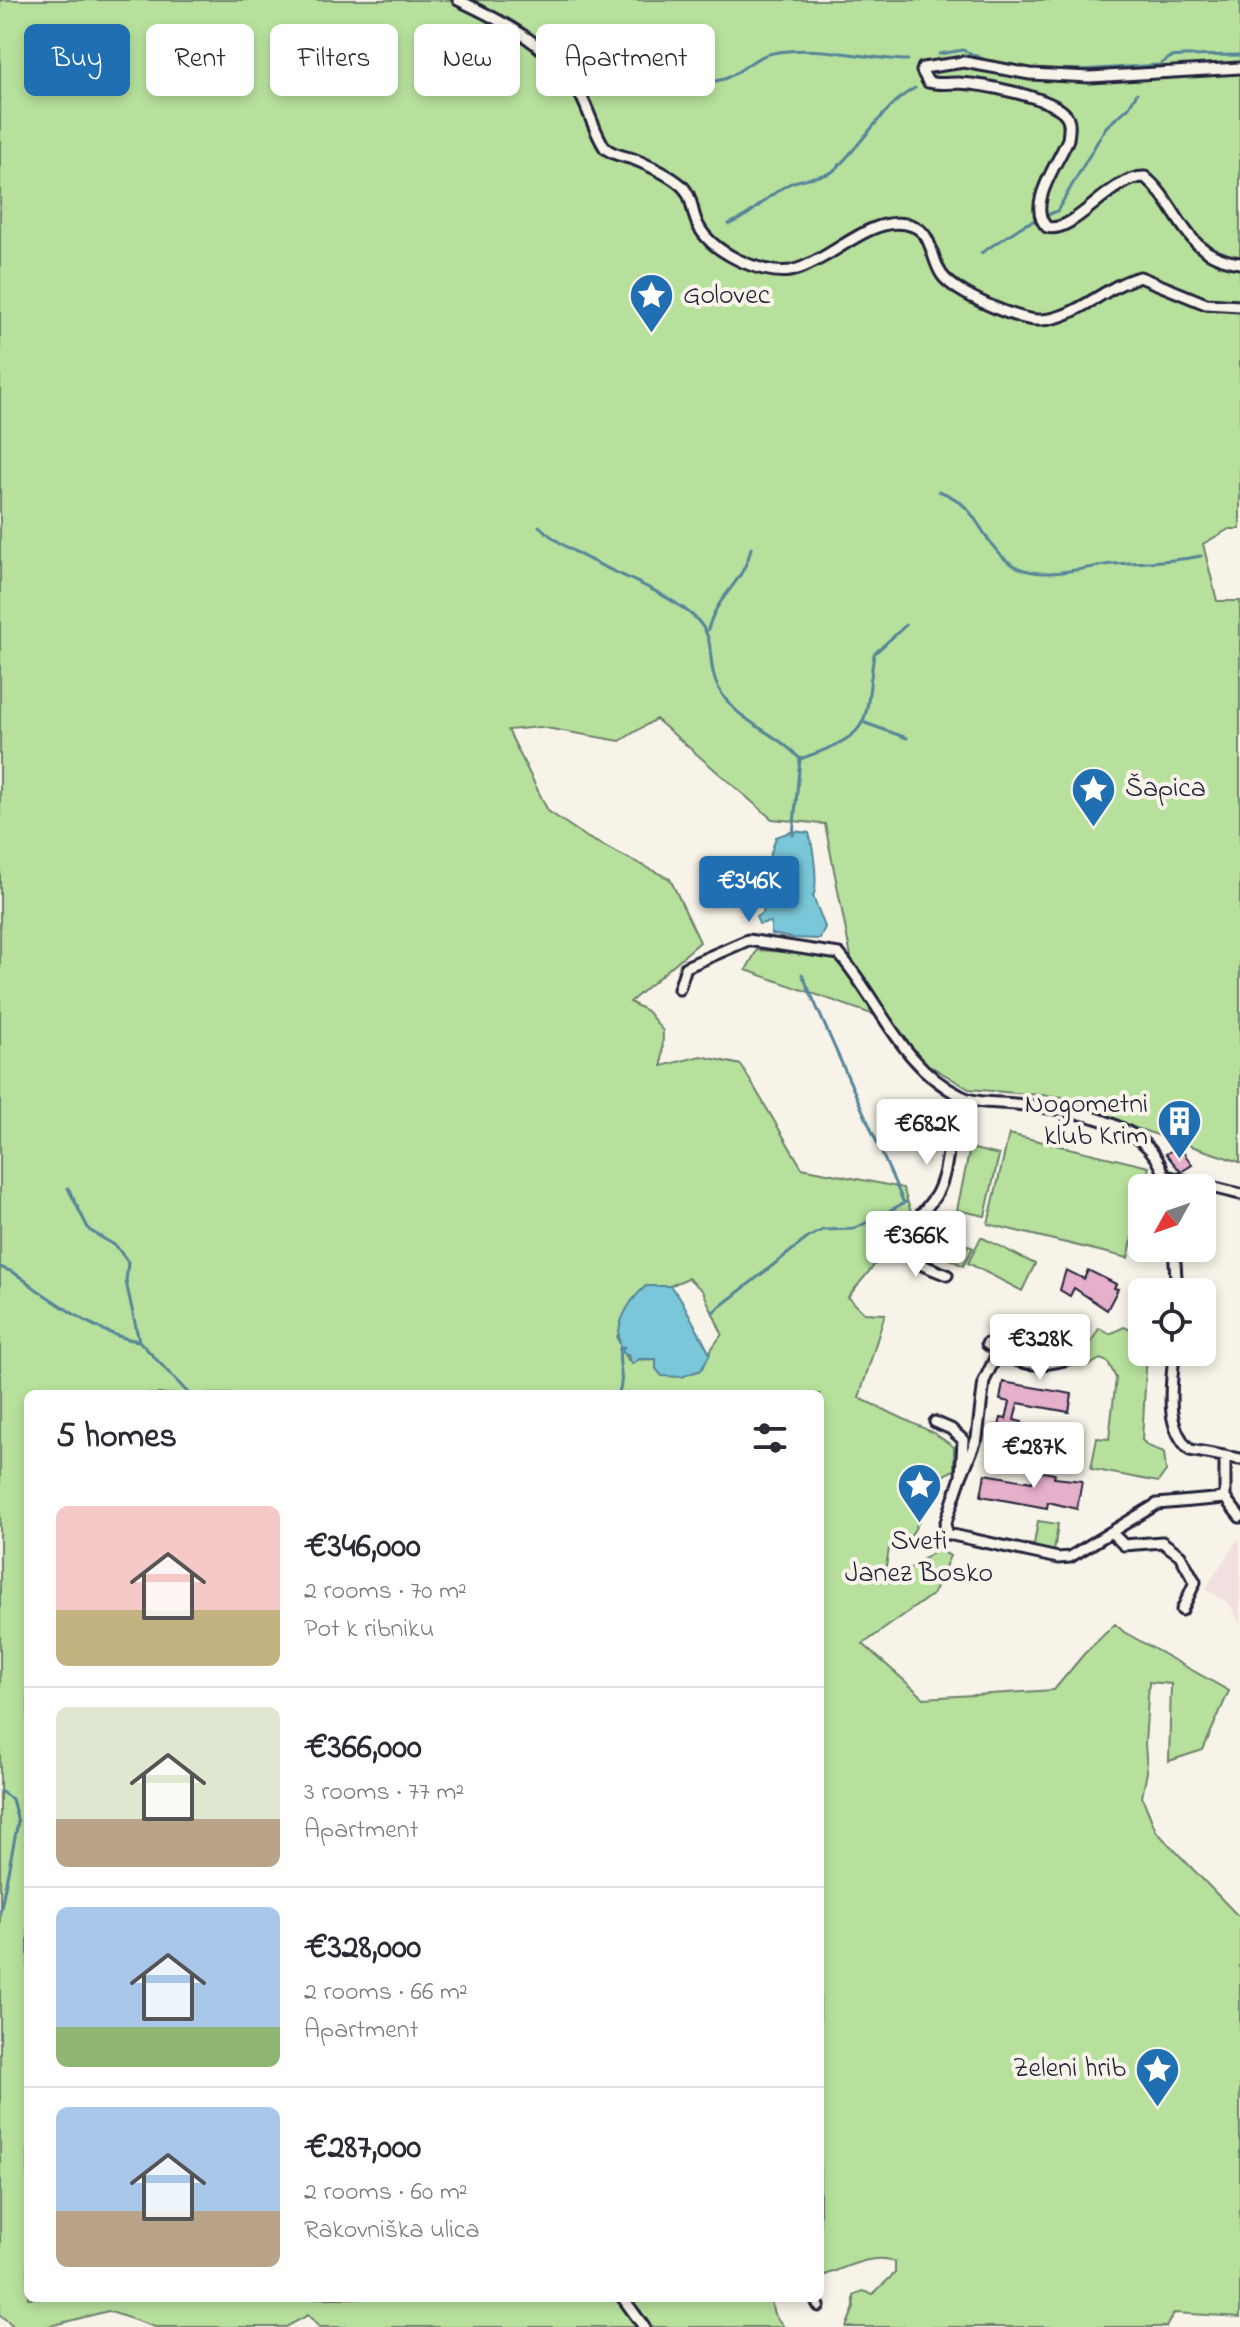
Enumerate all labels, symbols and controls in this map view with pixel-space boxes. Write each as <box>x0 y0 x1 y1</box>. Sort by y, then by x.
chip: Buy <box>24 24 130 96</box>
chip: Rent <box>146 24 254 96</box>
chip: Filters <box>270 24 398 96</box>
chip: New <box>414 24 520 96</box>
chip: Apartment <box>536 24 715 96</box>
place icon: Golovec <box>628 272 676 335</box>
place label: Golovec <box>683 276 771 317</box>
place icon: Šapica <box>1070 765 1118 828</box>
place label: Šapica <box>1125 769 1206 810</box>
pin: €346K <box>693 856 805 924</box>
text: €346K <box>717 863 781 901</box>
place label: Nogometni klub Krim <box>1025 1085 1148 1158</box>
building icon: Nogometni klub Krim <box>1155 1097 1203 1160</box>
pin: €682K <box>871 1099 983 1167</box>
text: €682K <box>895 1106 959 1144</box>
north arrow <box>1128 1174 1216 1262</box>
map controls <box>1128 1174 1216 1366</box>
pin: €366K <box>860 1211 972 1279</box>
text: €366K <box>884 1218 948 1256</box>
button: locate <box>1128 1278 1216 1366</box>
pin: €328K <box>984 1314 1096 1382</box>
text: €328K <box>1008 1321 1072 1359</box>
text: 5 homes <box>56 1413 177 1463</box>
icon: filters <box>748 1416 792 1460</box>
pin: €287K <box>978 1422 1090 1490</box>
text: €287K <box>1002 1429 1066 1467</box>
place icon: Sveti Janez Bosko <box>895 1461 943 1524</box>
place label: Sveti Janez Bosko <box>845 1522 993 1595</box>
text: €346,000 <box>304 1523 421 1573</box>
icon: home <box>120 1538 216 1634</box>
text: 2 rooms · 70 m² <box>304 1573 467 1611</box>
text: Pot k ribniku <box>304 1611 434 1649</box>
text: €366,000 <box>304 1724 422 1774</box>
icon: home <box>120 1739 216 1835</box>
text: 3 rooms · 77 m² <box>304 1774 464 1812</box>
text: Apartment <box>304 1812 418 1850</box>
text: €328,000 <box>304 1924 421 1974</box>
icon: home <box>120 1939 216 2035</box>
text: 2 rooms · 66 m² <box>304 1974 468 2012</box>
text: Apartment <box>304 2012 418 2050</box>
place icon: Zeleni hrib <box>1133 2045 1181 2108</box>
place label: Zeleni hrib <box>1013 2049 1126 2090</box>
text: €287,000 <box>304 2124 421 2174</box>
icon: home <box>120 2139 216 2235</box>
text: 2 rooms · 60 m² <box>304 2174 468 2212</box>
text: Rakovniška ulica <box>304 2212 479 2250</box>

